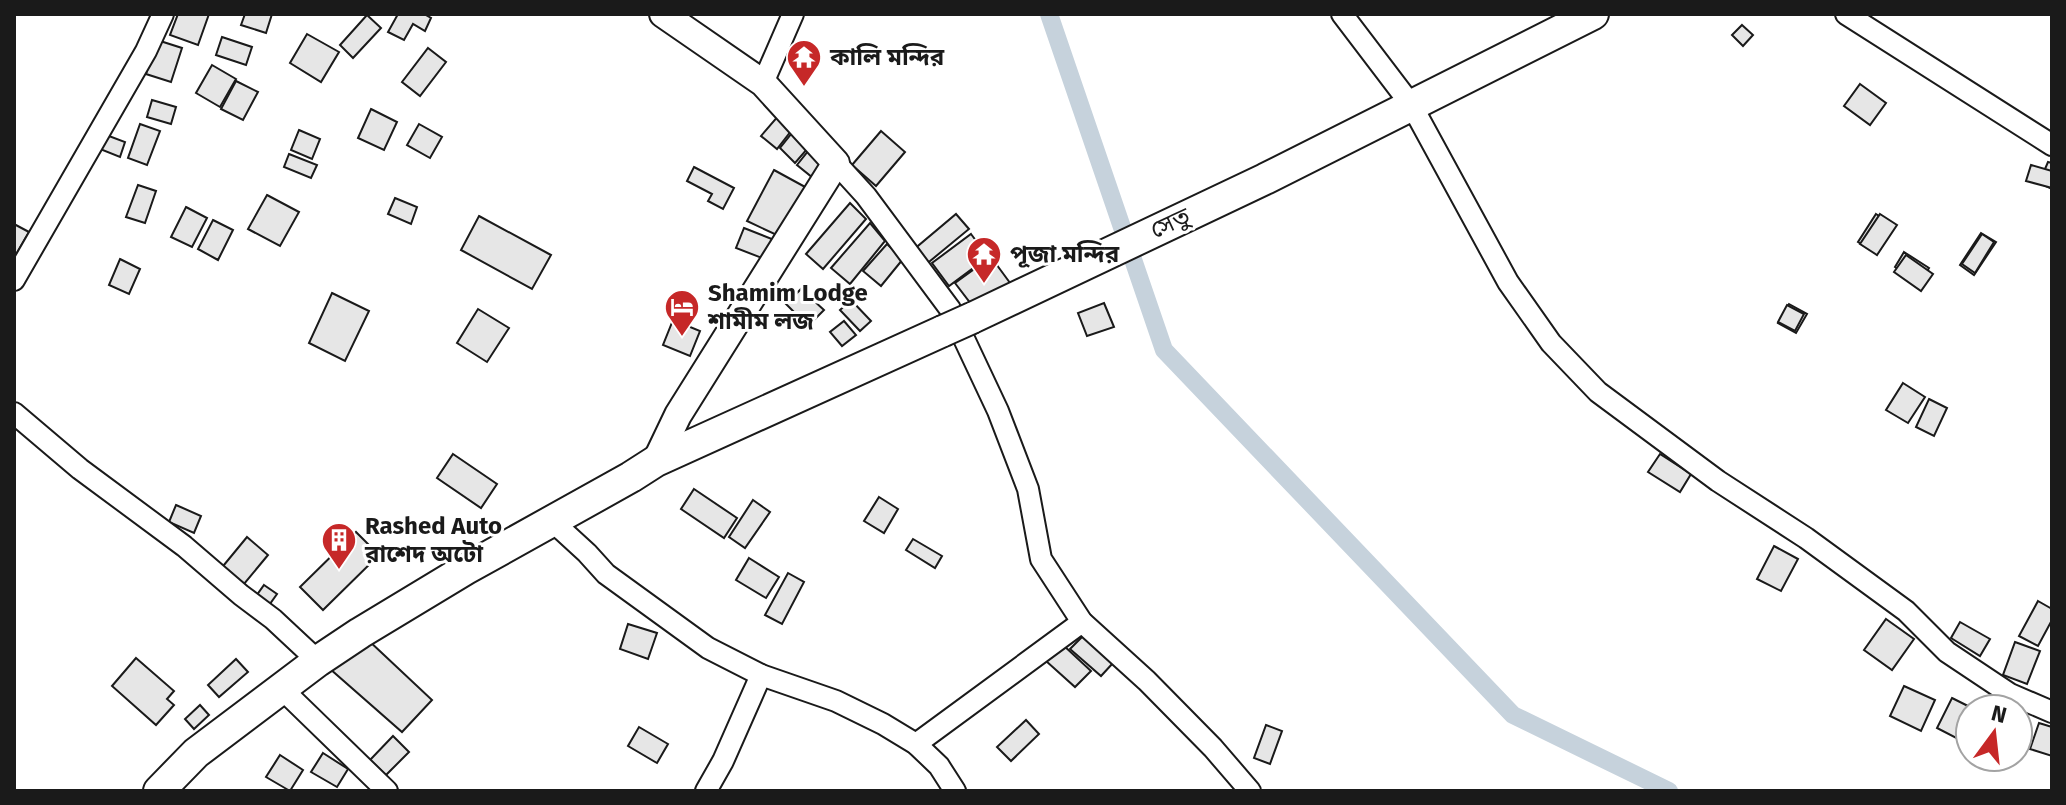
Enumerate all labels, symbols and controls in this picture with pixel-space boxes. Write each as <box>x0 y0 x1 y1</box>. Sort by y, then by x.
temple icon: কালি মন্দির <box>785 38 823 88</box>
place label: কালি মন্দির <box>829 43 945 71</box>
street label: সেতু <box>1146 201 1196 245</box>
temple icon: পূজা মন্দির <box>965 235 1003 285</box>
place label: পূজা মন্দির <box>1010 240 1120 268</box>
place label: Shamim Lodge শামীম লজ <box>707 279 868 335</box>
hotel icon: Shamim Lodge শামীম লজ <box>663 288 701 338</box>
place label: Rashed Auto রাশেদ অটো <box>364 512 502 568</box>
building icon: Rashed Auto রাশেদ অটো <box>320 521 358 571</box>
north arrow <box>1954 693 2034 773</box>
text: N <box>1989 699 2010 729</box>

